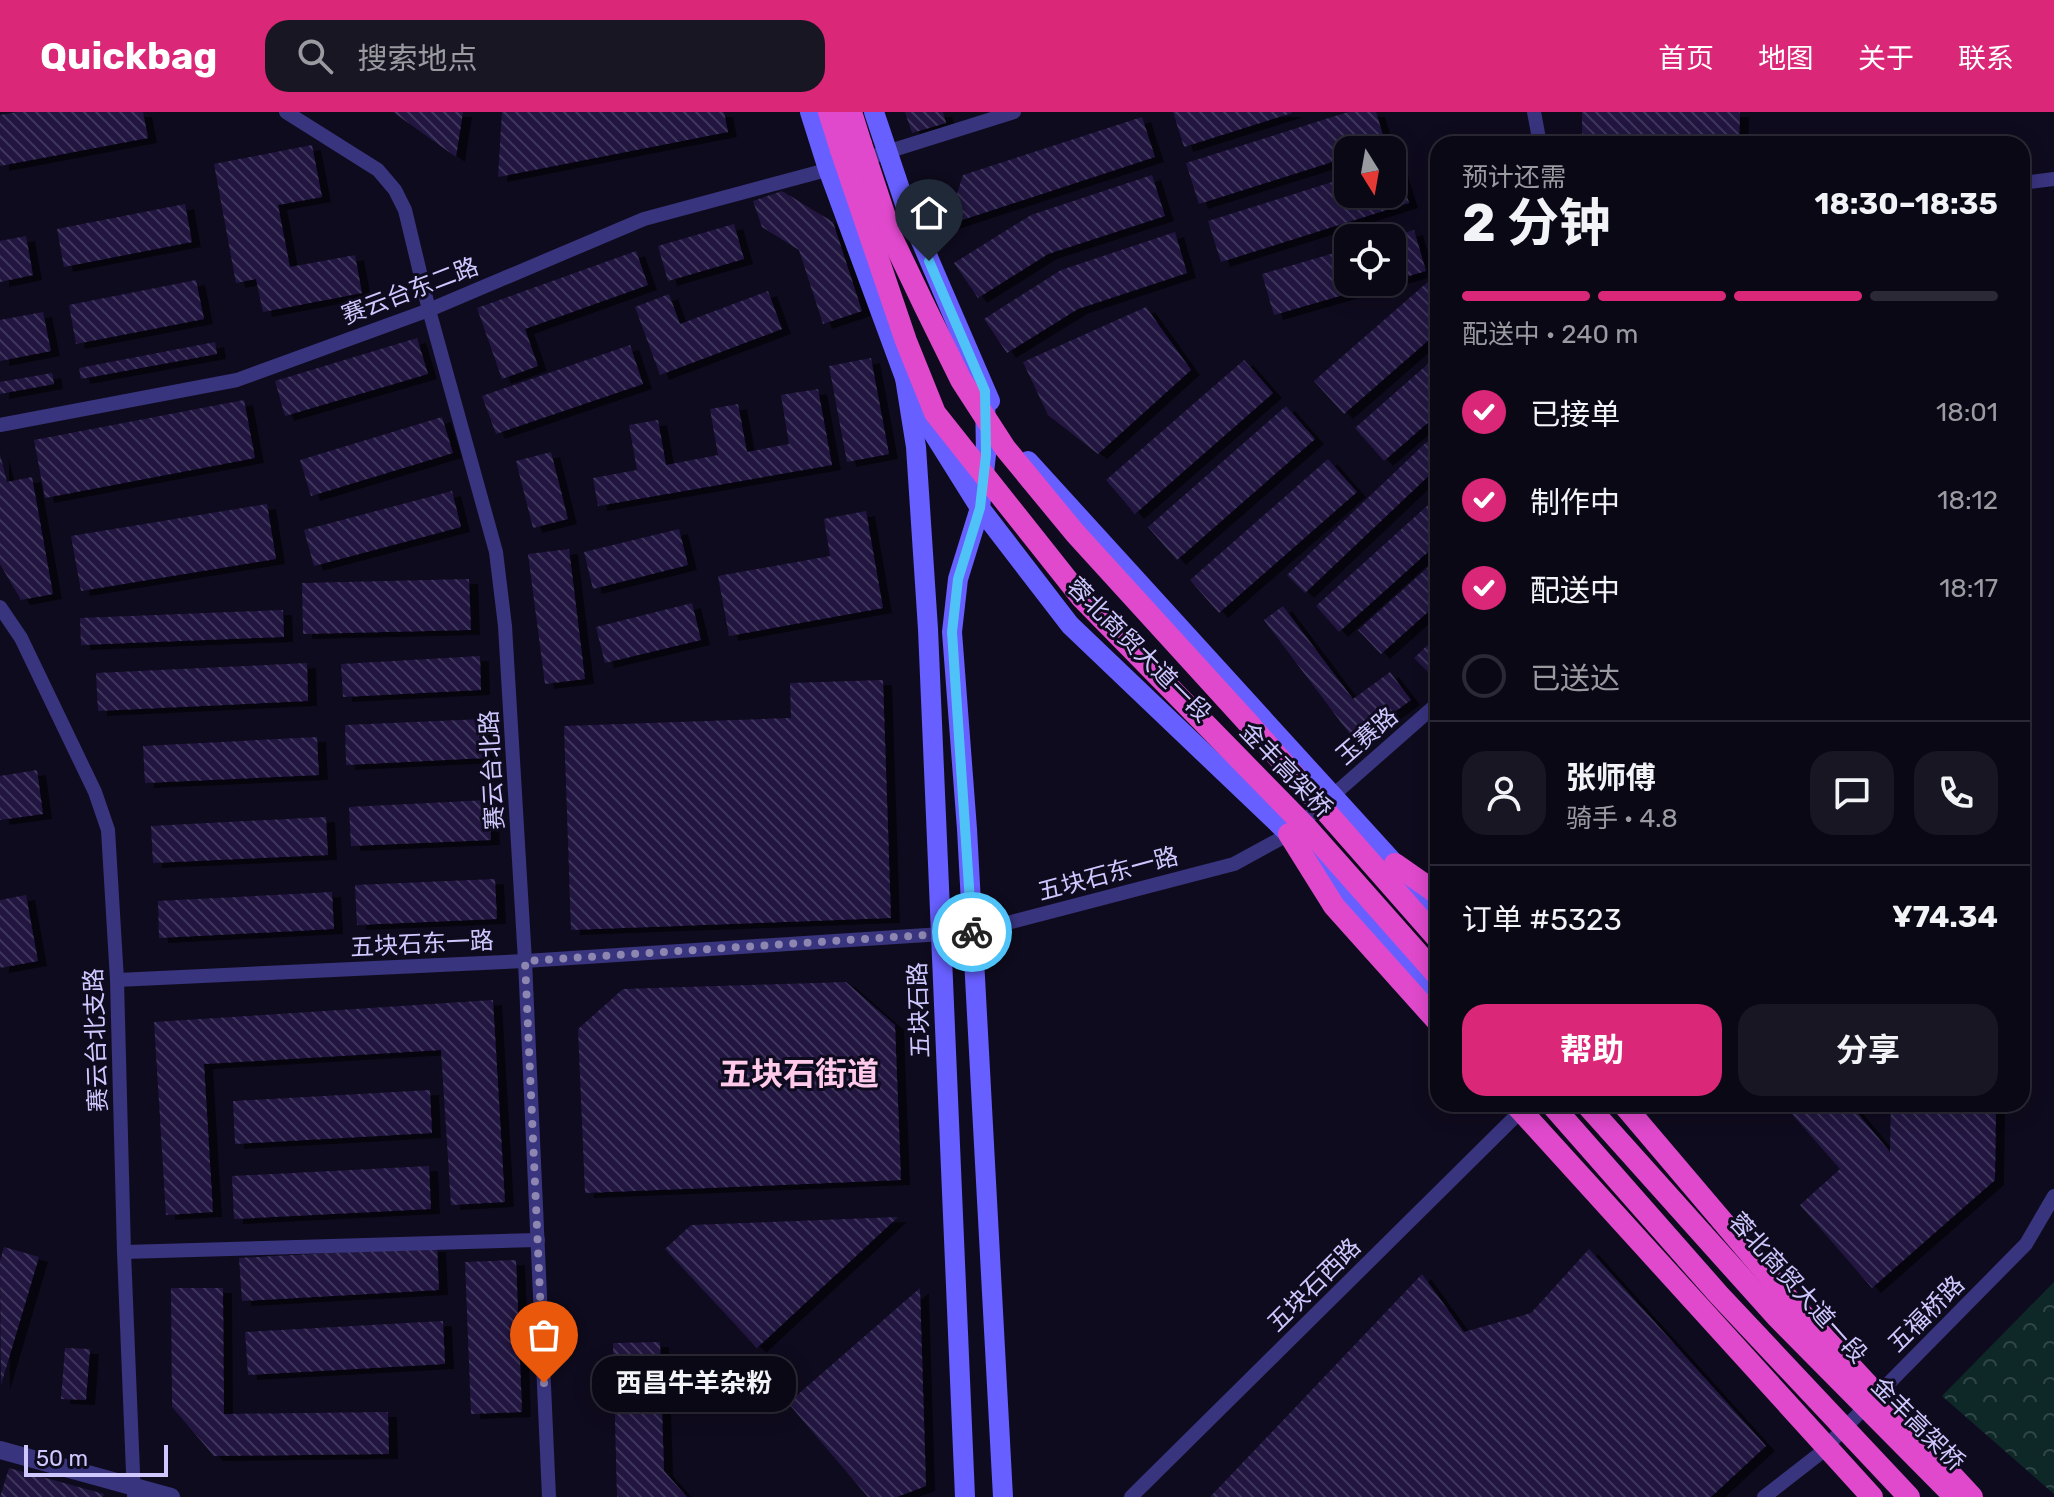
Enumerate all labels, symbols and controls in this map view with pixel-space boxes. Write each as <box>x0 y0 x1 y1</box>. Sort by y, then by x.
search box <box>265 20 825 92</box>
text: Quickbag <box>40 33 217 79</box>
icon: search <box>293 34 337 78</box>
text: 搜索地点 <box>357 41 477 77</box>
text: 首页 <box>1658 42 1714 75</box>
text: 地图 <box>1758 42 1814 75</box>
text: 关于 <box>1858 42 1914 75</box>
text: 联系 <box>1958 42 2014 75</box>
north arrow <box>1334 136 1406 208</box>
map controls <box>1334 136 1406 296</box>
text: 预计还需 <box>1462 162 1566 193</box>
pin <box>895 179 963 261</box>
text: 18:30–18:35 <box>1815 186 1998 222</box>
icon: home <box>907 191 951 235</box>
text: 2 分钟 <box>1462 192 1611 254</box>
button: locate <box>1334 224 1406 296</box>
street label: 赛云台东二路 <box>338 252 482 330</box>
text: 配送中 · 240 m <box>1462 319 1638 350</box>
icon: check <box>1462 390 1506 434</box>
text: 已接单 <box>1530 397 1620 433</box>
text: 18:01 <box>1936 397 1998 428</box>
icon: check <box>1462 478 1506 522</box>
text: 制作中 <box>1530 485 1620 521</box>
text: 18:12 <box>1937 485 1998 516</box>
icon: check <box>1462 566 1506 610</box>
street label: 蓉北商贸大道一段 <box>1061 572 1217 728</box>
text: 配送中 <box>1530 573 1620 609</box>
text: 18:17 <box>1939 573 1998 604</box>
text: 已送达 <box>1530 661 1620 697</box>
street label: 玉赛路 <box>1331 702 1403 770</box>
street label: 赛云台北路 <box>475 709 509 831</box>
street label: 金丰高架桥 <box>1234 717 1338 823</box>
button: person <box>1462 751 1546 835</box>
button: chat <box>1810 751 1894 835</box>
button: phone <box>1914 751 1998 835</box>
text: 张师傅 <box>1566 760 1656 796</box>
text: 骑手 · 4.8 <box>1566 803 1678 834</box>
street label: 五块石东一路 <box>1035 842 1181 906</box>
courier <box>932 892 1012 972</box>
text: ¥74.34 <box>1892 899 1998 935</box>
text: 订单 #5323 <box>1462 902 1622 938</box>
icon: bike <box>950 910 994 954</box>
street label: 五块石东一路 <box>349 926 495 962</box>
street label: 五块石路 <box>903 962 935 1058</box>
street label: 赛云台北支路 <box>79 968 113 1112</box>
button: 帮助 <box>1462 1004 1722 1096</box>
button: 分享 <box>1738 1004 1998 1096</box>
district label: 五块石街道 <box>719 1055 879 1093</box>
street label: 蓉北商贸大道一段 <box>1723 1207 1873 1369</box>
street label: 五块石西路 <box>1262 1233 1366 1337</box>
street label: 五福桥路 <box>1882 1270 1970 1358</box>
pin <box>510 1301 578 1383</box>
icon: bag <box>522 1313 566 1357</box>
callout: 西昌牛羊杂粉 <box>592 1355 796 1411</box>
text: 西昌牛羊杂粉 <box>616 1368 772 1399</box>
street label: 金丰高架桥 <box>1866 1372 1970 1476</box>
scale bar <box>24 1441 168 1477</box>
text: 50 m <box>36 1445 88 1472</box>

